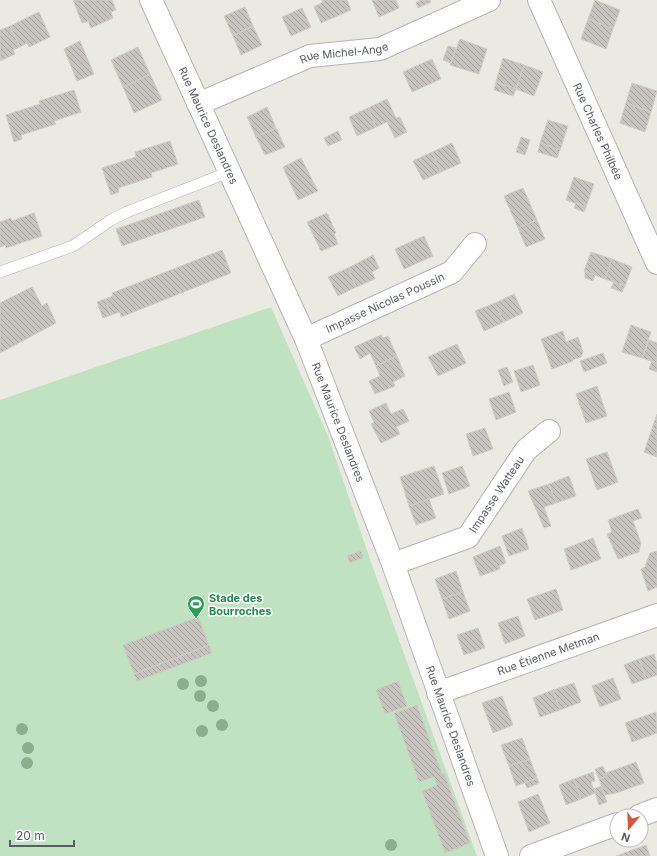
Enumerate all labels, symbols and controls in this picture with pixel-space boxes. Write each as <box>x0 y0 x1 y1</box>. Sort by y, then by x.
street label: Rue Michel-Ange <box>297 39 391 67</box>
street label: Rue Maurice Deslandres <box>176 65 241 186</box>
street label: Rue Charles Philbée <box>570 81 626 182</box>
street label: Impasse Nicolas Poussin <box>323 269 447 336</box>
street label: Rue Maurice Deslandres <box>309 360 368 484</box>
street label: Impasse Watteau <box>466 453 527 535</box>
place label: Stade des Bourroches <box>209 591 271 618</box>
sports icon: Stade des Bourroches <box>186 594 206 619</box>
street label: Rue Étienne Metman <box>495 629 601 678</box>
street label: Rue Maurice Deslandres <box>423 664 479 788</box>
north arrow <box>609 808 649 848</box>
scale bar <box>10 822 74 848</box>
text: 20 m <box>16 828 45 843</box>
text: N <box>619 829 632 845</box>

